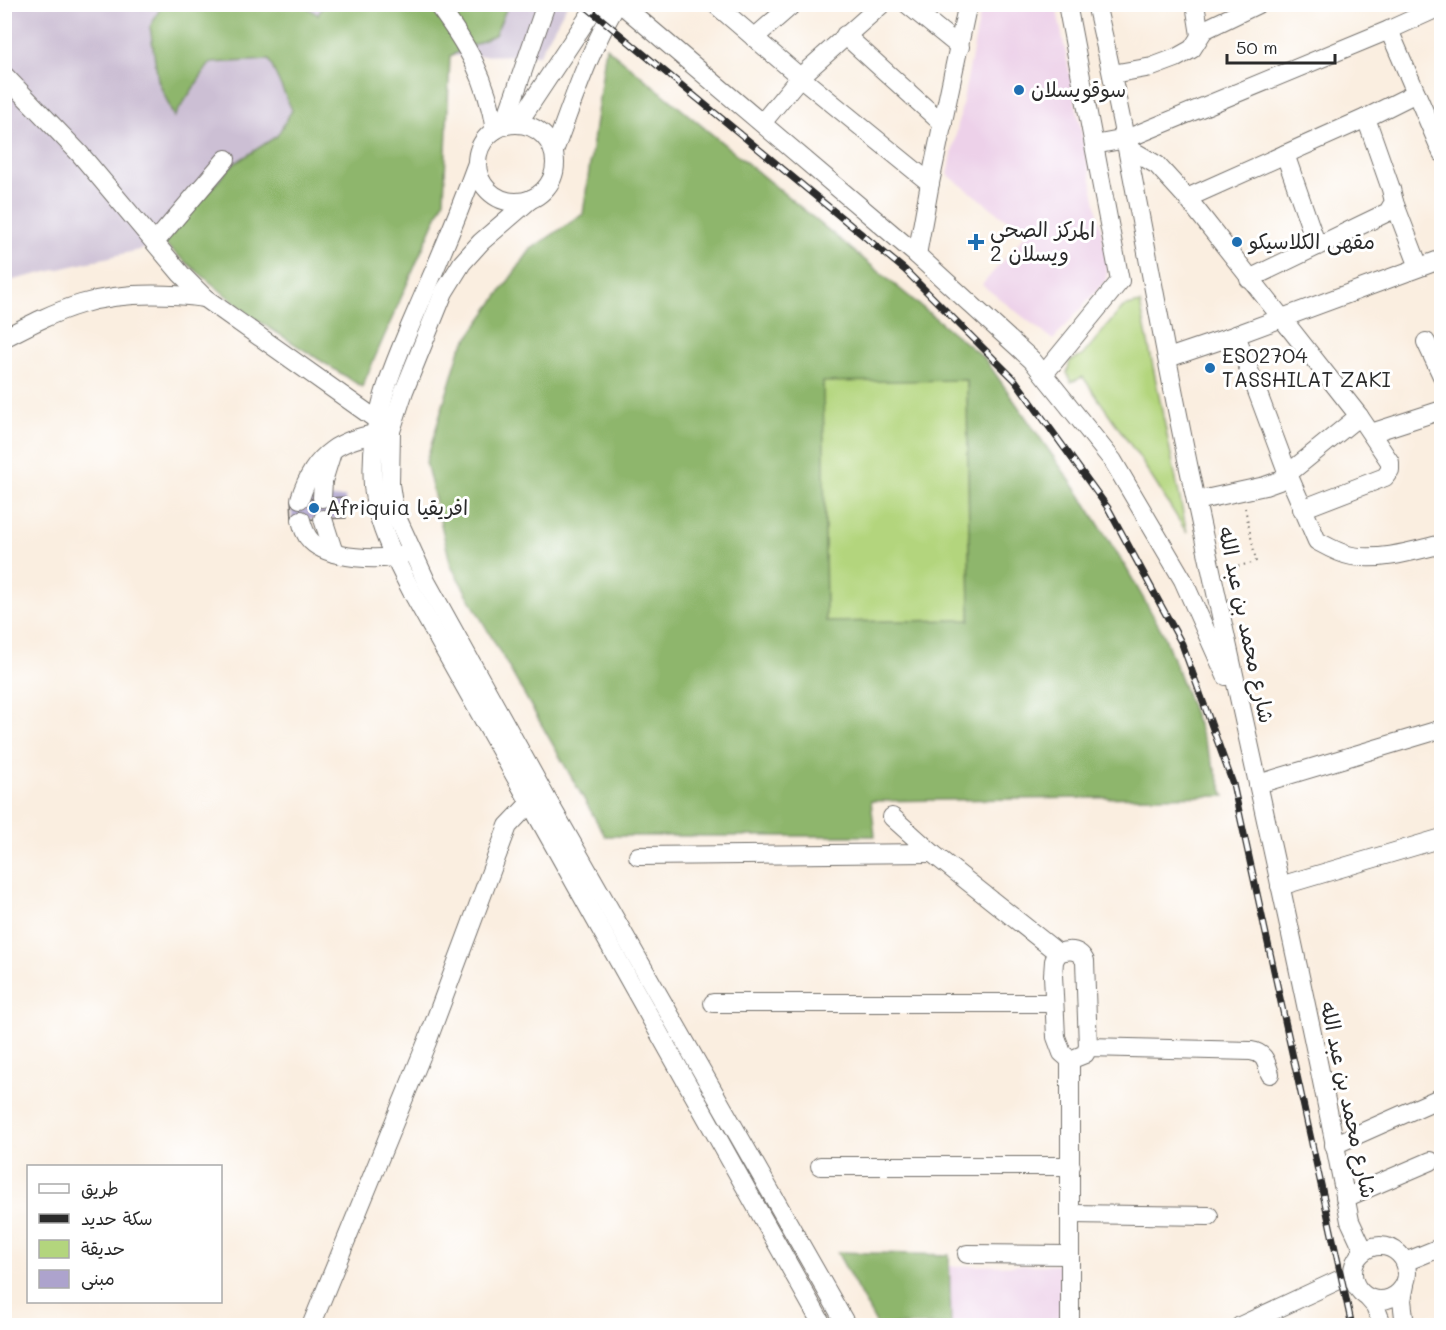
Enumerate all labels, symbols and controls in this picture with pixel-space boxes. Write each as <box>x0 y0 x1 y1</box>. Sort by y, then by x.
scale bar <box>1227 27 1335 65</box>
text: 50 m <box>1236 35 1278 59</box>
place label: سوقويسلان <box>1031 75 1126 103</box>
marker: سوقويسلان <box>1012 83 1026 97</box>
place label: المركز الصحي ويسلان 2 <box>990 215 1095 266</box>
place label: مقهى الكلاسيكو <box>1247 227 1375 256</box>
marker: المركز الصحي ويسلان 2 <box>967 233 985 251</box>
marker: مقهى الكلاسيكو <box>1230 235 1244 249</box>
place label: ES02704 TASSHILAT ZAKI <box>1222 341 1391 392</box>
marker: ES02704 TASSHILAT ZAKI <box>1203 361 1217 375</box>
place label: Afriquia افريقيا <box>326 493 468 520</box>
marker: Afriquia افريقيا <box>307 501 321 515</box>
street label: شارع محمد بن عبد الله <box>1211 524 1281 726</box>
street label: شارع محمد بن عبد الله <box>1313 999 1383 1201</box>
legend <box>27 1165 222 1303</box>
text: طريق <box>81 1176 119 1200</box>
text: سكة حديد <box>81 1206 153 1230</box>
text: حديقة <box>81 1236 125 1260</box>
text: مبنى <box>81 1266 115 1290</box>

